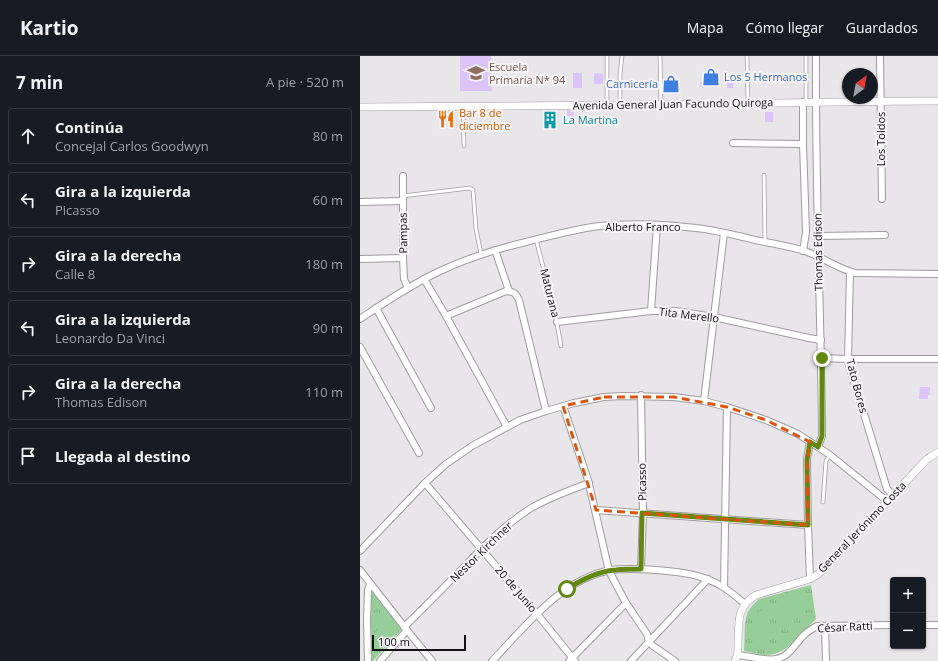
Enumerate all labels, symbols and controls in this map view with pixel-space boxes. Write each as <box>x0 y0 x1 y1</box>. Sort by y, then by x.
text: Kartio <box>20 15 79 41</box>
text: Mapa <box>687 18 723 37</box>
text: Cómo llegar <box>745 18 824 37</box>
text: Guardados <box>846 18 918 37</box>
place label: Escuela Primaria N* 94 <box>489 59 566 87</box>
school or university icon: Escuela Primaria N* 94 <box>466 63 486 83</box>
shop icon: Los 5 Hermanos <box>701 67 721 87</box>
north arrow <box>842 68 878 104</box>
place label: Los 5 Hermanos <box>724 69 807 84</box>
text: 7 min <box>16 71 63 94</box>
text: A pie · 520 m <box>266 73 344 91</box>
shop icon: Carnicería <box>661 74 681 94</box>
place label: Carnicería <box>606 76 658 91</box>
street label: Avenida General Juan Facundo Quiroga <box>573 94 773 113</box>
place label: Bar 8 de diciembre <box>459 105 510 133</box>
restaurant icon: Bar 8 de diciembre <box>436 109 456 129</box>
building icon: La Martina <box>540 110 560 130</box>
place label: La Martina <box>563 112 618 127</box>
street label: Los Toldos <box>873 112 888 166</box>
text: Continúa <box>55 117 124 137</box>
icon: ahead <box>17 125 39 147</box>
text: 80 m <box>313 127 343 145</box>
text: Concejal Carlos Goodwyn <box>55 137 209 155</box>
text: Gira a la izquierda <box>55 181 191 201</box>
icon: left <box>17 189 39 211</box>
text: 60 m <box>313 191 343 209</box>
text: Picasso <box>55 201 100 219</box>
street label: Pampas <box>395 212 410 254</box>
street label: Thomas Edison <box>809 213 826 291</box>
street label: Alberto Franco <box>605 219 681 234</box>
text: Gira a la derecha <box>55 245 181 265</box>
icon: right <box>17 253 39 275</box>
text: 180 m <box>305 255 343 273</box>
text: Calle 8 <box>55 265 95 283</box>
street label: Maturana <box>537 267 564 319</box>
street label: Tita Merello <box>658 303 720 326</box>
text: Gira a la izquierda <box>55 309 191 329</box>
icon: left <box>17 317 39 339</box>
text: 90 m <box>313 319 343 337</box>
text: Leonardo Da Vinci <box>55 329 165 347</box>
route end <box>813 349 831 367</box>
street label: Tato Bores <box>843 357 872 414</box>
text: Gira a la derecha <box>55 373 181 393</box>
icon: right <box>17 381 39 403</box>
text: 110 m <box>305 383 343 401</box>
text: Thomas Edison <box>55 393 147 411</box>
icon: arrive <box>17 445 39 467</box>
text: Llegada al destino <box>55 446 190 466</box>
street label: Picasso <box>634 463 649 501</box>
street label: General Jerónimo Costa <box>814 478 909 576</box>
street label: Nestor Kirchner <box>446 518 515 585</box>
street label: 20 de Junio <box>492 562 541 615</box>
map controls <box>890 577 926 649</box>
button: + <box>890 577 926 613</box>
route start <box>558 580 576 598</box>
button: − <box>890 613 926 649</box>
street label: César Ratti <box>817 618 873 635</box>
scale bar <box>372 633 466 652</box>
text: 100 m <box>378 634 410 649</box>

